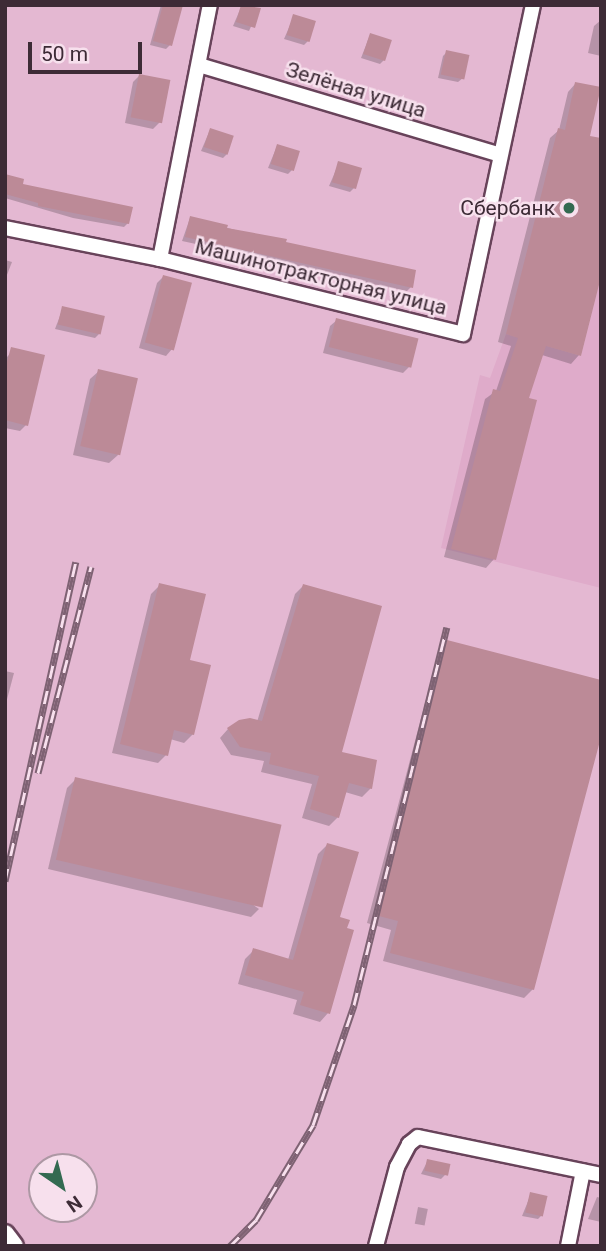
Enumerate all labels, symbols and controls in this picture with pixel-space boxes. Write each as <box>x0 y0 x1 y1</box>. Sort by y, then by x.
scale bar <box>32 28 145 72</box>
text: 50 m <box>41 42 88 66</box>
street label: Зелёная улица <box>283 57 429 123</box>
place label: Сбербанк <box>460 195 555 221</box>
marker: Сбербанк <box>561 200 577 216</box>
street label: Машинотракторная улица <box>192 233 450 321</box>
north arrow <box>28 1153 98 1223</box>
text: N <box>62 1191 86 1217</box>

